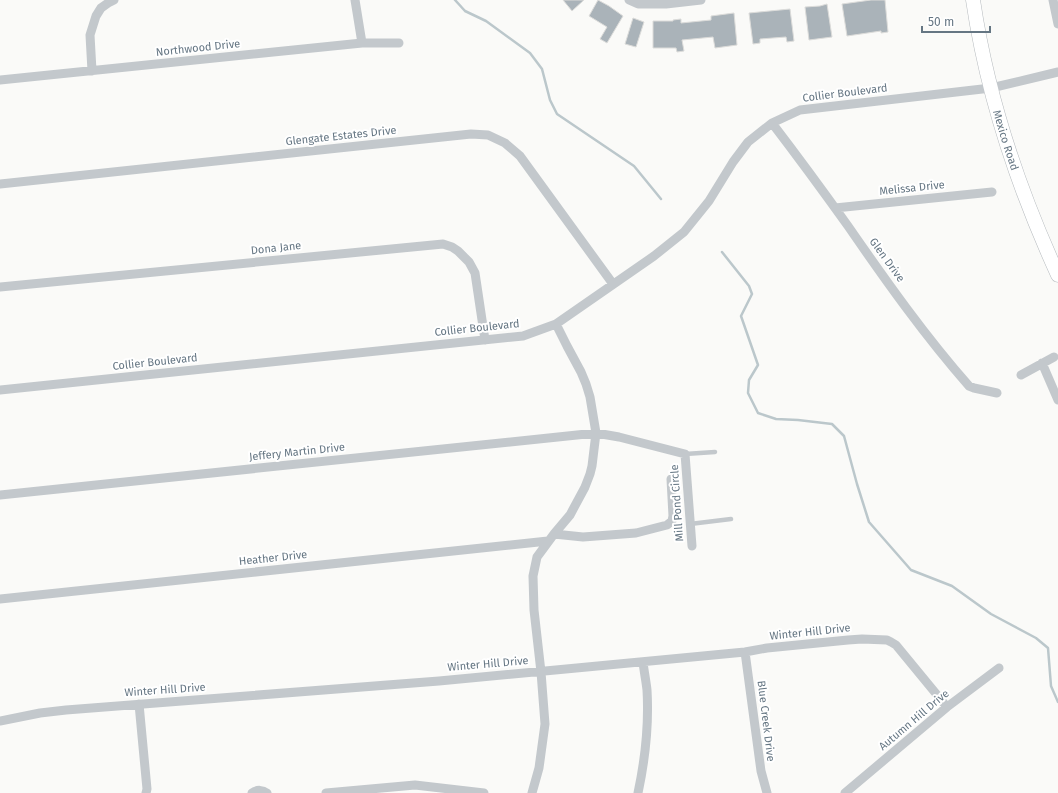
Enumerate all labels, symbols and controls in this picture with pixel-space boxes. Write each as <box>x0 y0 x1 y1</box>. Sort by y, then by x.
scale bar <box>922 8 990 34</box>
text: 50 m <box>928 15 954 29</box>
street label: Northwood Drive <box>155 37 241 59</box>
street label: Collier Boulevard <box>802 81 888 105</box>
street label: Mexico Road <box>990 108 1022 172</box>
street label: Glengate Estates Drive <box>285 124 397 148</box>
street label: Melissa Drive <box>879 178 945 198</box>
street label: Glen Drive <box>867 235 907 285</box>
street label: Dona Jane <box>250 239 302 257</box>
street label: Collier Boulevard <box>434 317 520 339</box>
street label: Collier Boulevard <box>112 351 198 373</box>
street label: Jeffery Martin Drive <box>248 441 346 463</box>
street label: Mill Pond Circle <box>668 464 686 542</box>
street label: Heather Drive <box>238 548 308 568</box>
street label: Winter Hill Drive <box>769 621 851 643</box>
street label: Winter Hill Drive <box>447 654 529 674</box>
street label: Blue Creek Drive <box>755 680 777 762</box>
street label: Winter Hill Drive <box>124 681 206 699</box>
street label: Autumn Hill Drive <box>876 687 952 753</box>

